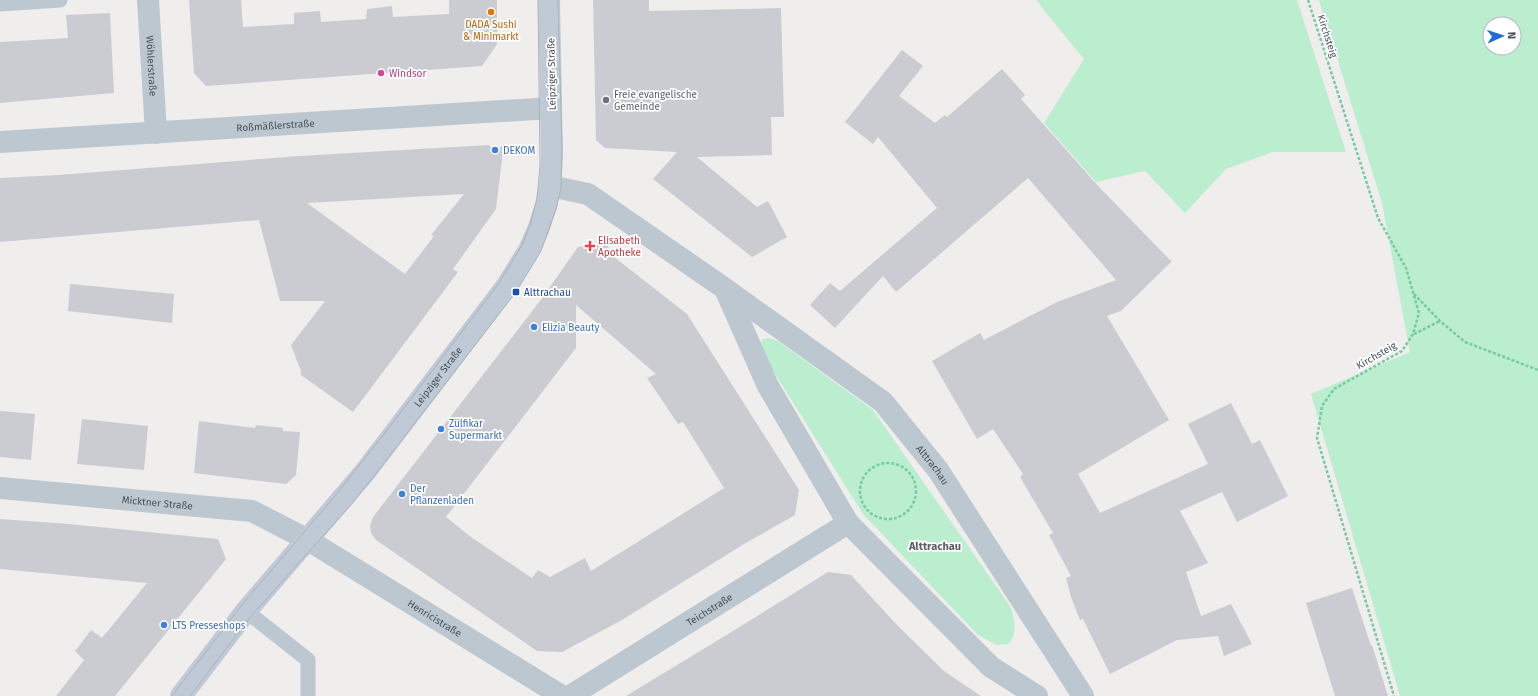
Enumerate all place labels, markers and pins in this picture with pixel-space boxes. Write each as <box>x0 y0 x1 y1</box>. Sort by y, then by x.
marker: DADA Sushi & Minimarkt <box>486 7 496 17</box>
place label: DADA Sushi & Minimarkt <box>463 19 519 43</box>
marker: Windsor <box>376 68 386 78</box>
place label: Windsor <box>389 68 426 80</box>
place label: Freie evangelische Gemeinde <box>614 89 697 113</box>
marker: Freie evangelische Gemeinde <box>601 95 611 105</box>
marker: DEKOM <box>490 145 500 155</box>
place label: DEKOM <box>503 145 535 157</box>
place label: Elisabeth Apotheke <box>598 235 641 259</box>
marker: Elisabeth Apotheke <box>585 241 595 251</box>
marker: Alttrachau <box>511 287 521 297</box>
place label: Alttrachau <box>524 287 571 299</box>
marker: Elizia Beauty <box>529 322 539 332</box>
place label: Elizia Beauty <box>542 322 600 334</box>
place label: Zülfikar Supermarkt <box>449 418 503 442</box>
marker: Zülfikar Supermarkt <box>436 424 446 434</box>
place label: Der Pflanzenladen <box>410 483 474 507</box>
marker: Der Pflanzenladen <box>397 489 407 499</box>
marker: LTS Presseshops <box>159 620 169 630</box>
place label: LTS Presseshops <box>172 620 246 632</box>

